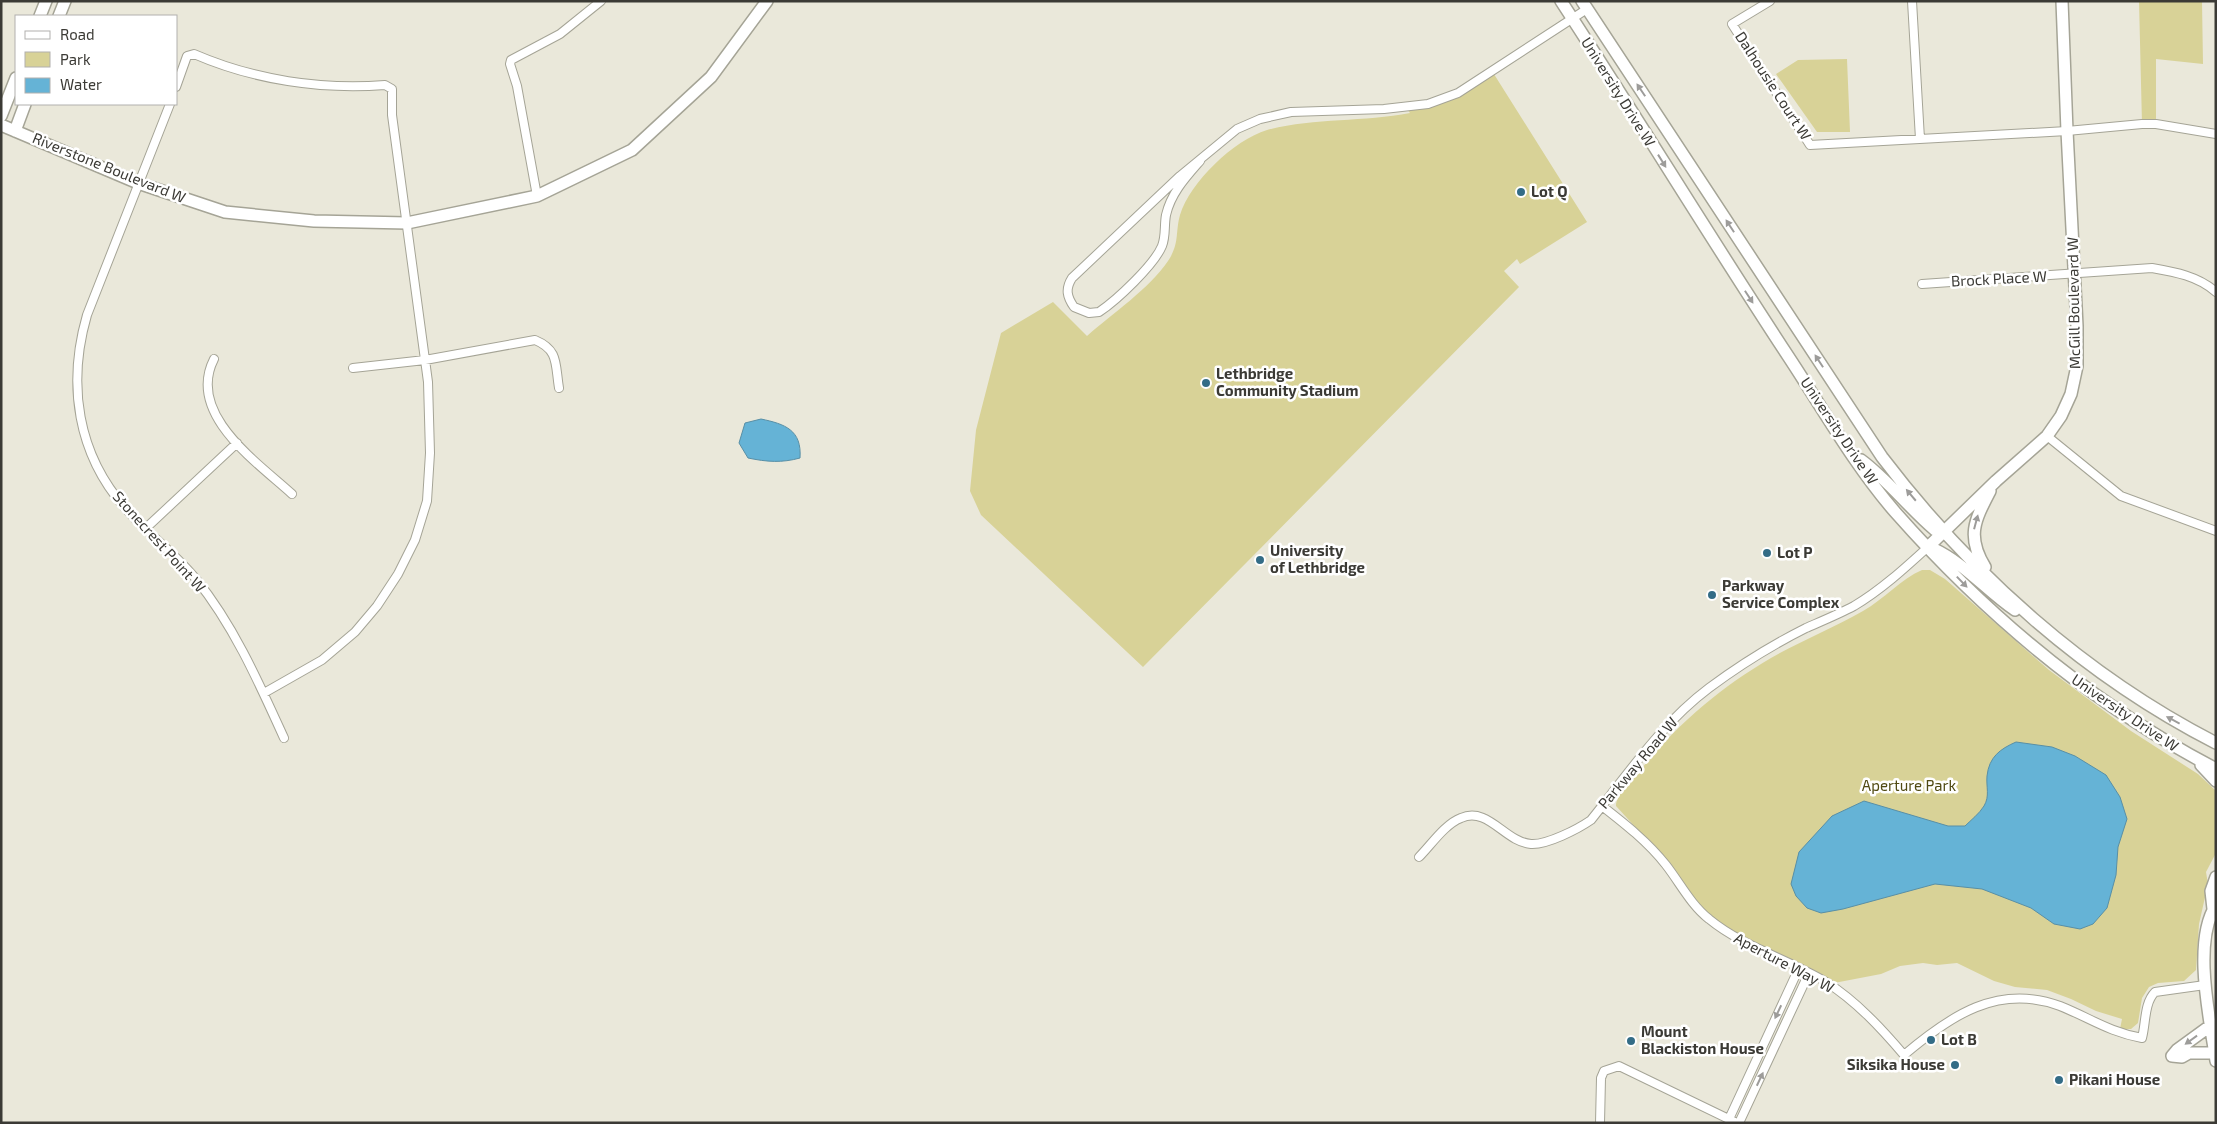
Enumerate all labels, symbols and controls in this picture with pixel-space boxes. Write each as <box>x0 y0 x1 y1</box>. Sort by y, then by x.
legend <box>15 15 178 105</box>
text: Road <box>60 25 95 43</box>
street label: Dalhousie Court W <box>1732 28 1816 143</box>
street label: University Drive W <box>1578 34 1660 149</box>
text: Park <box>60 50 91 68</box>
text: Water <box>60 75 102 93</box>
one-way arrow <box>1636 83 1646 96</box>
street label: Riverstone Boulevard W <box>30 128 189 206</box>
one-way arrow <box>1657 154 1666 167</box>
place label: Lot Q <box>1531 182 1568 201</box>
marker: Lot Q <box>1515 186 1527 198</box>
one-way arrow <box>1725 219 1735 232</box>
street label: McGill Boulevard W <box>2063 237 2083 369</box>
street label: Brock Place W <box>1951 267 2047 290</box>
one-way arrow <box>1745 291 1754 304</box>
one-way arrow <box>1814 355 1824 368</box>
place label: Lethbridge Community Stadium <box>1216 364 1358 400</box>
street label: University Drive W <box>1797 373 1882 487</box>
marker: Lethbridge Community Stadium <box>1200 377 1212 389</box>
street label: Stonecrest Point W <box>110 487 210 596</box>
one-way arrow <box>1906 489 1917 502</box>
one-way arrow <box>1973 515 1981 530</box>
place label: University of Lethbridge <box>1270 541 1365 576</box>
place label: Lot P <box>1777 543 1813 561</box>
marker: Lot P <box>1761 547 1773 559</box>
marker: University of Lethbridge <box>1254 554 1266 566</box>
place label: Parkway Service Complex <box>1722 576 1840 611</box>
one-way arrow <box>1955 576 1967 588</box>
marker: Parkway Service Complex <box>1706 589 1718 601</box>
street label: University Drive W <box>2069 670 2183 755</box>
street label: Parkway Road W <box>1594 713 1681 812</box>
one-way arrow <box>2165 716 2180 724</box>
park label: Aperture Park <box>1862 776 1956 794</box>
street label: Aperture Way W <box>1731 928 1838 996</box>
one-way arrow <box>1774 1005 1782 1019</box>
place label: Mount Blackiston House <box>1641 1022 1764 1057</box>
place label: Lot B <box>1941 1030 1977 1048</box>
marker: Lot B <box>1925 1034 1937 1046</box>
marker: Mount Blackiston House <box>1625 1035 1637 1047</box>
one-way arrow <box>2184 1035 2198 1045</box>
place label: Siksika House <box>1847 1055 1945 1073</box>
marker: Siksika House <box>1949 1059 1961 1071</box>
place label: Pikani House <box>2069 1070 2160 1088</box>
one-way arrow <box>1756 1072 1764 1086</box>
marker: Pikani House <box>2053 1074 2065 1086</box>

